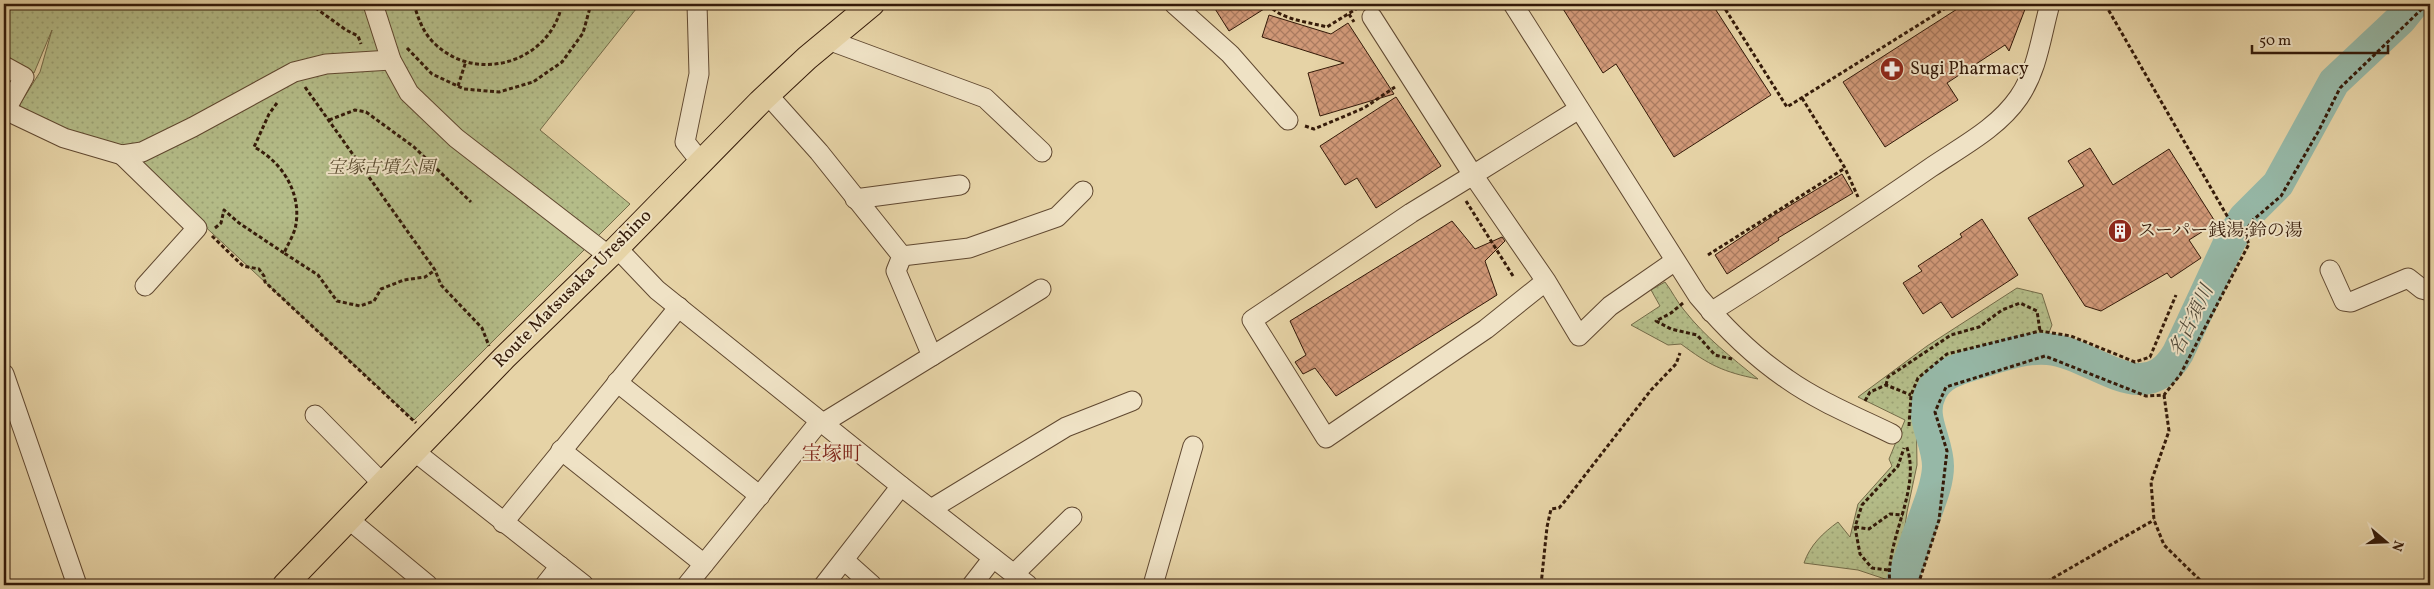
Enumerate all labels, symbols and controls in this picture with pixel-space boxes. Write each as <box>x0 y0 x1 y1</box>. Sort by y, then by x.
scale bar <box>2252 22 2388 54</box>
text: 50 m <box>2259 31 2291 52</box>
pharmacy icon: Sugi Pharmacy <box>1879 56 1905 82</box>
place label: Sugi Pharmacy <box>1910 57 2029 82</box>
park label: 宝塚古墳公園 <box>327 156 438 181</box>
street label: Route Matsusaka-Ureshino <box>488 204 658 374</box>
building icon: スーパー銭湯;鈴の湯 <box>2107 218 2133 244</box>
place label: スーパー銭湯;鈴の湯 <box>2138 219 2303 244</box>
water label: 名古須川 <box>2164 279 2221 361</box>
district label: 宝塚町 <box>802 441 862 469</box>
north arrow <box>2362 516 2412 566</box>
text: N <box>2386 538 2408 554</box>

